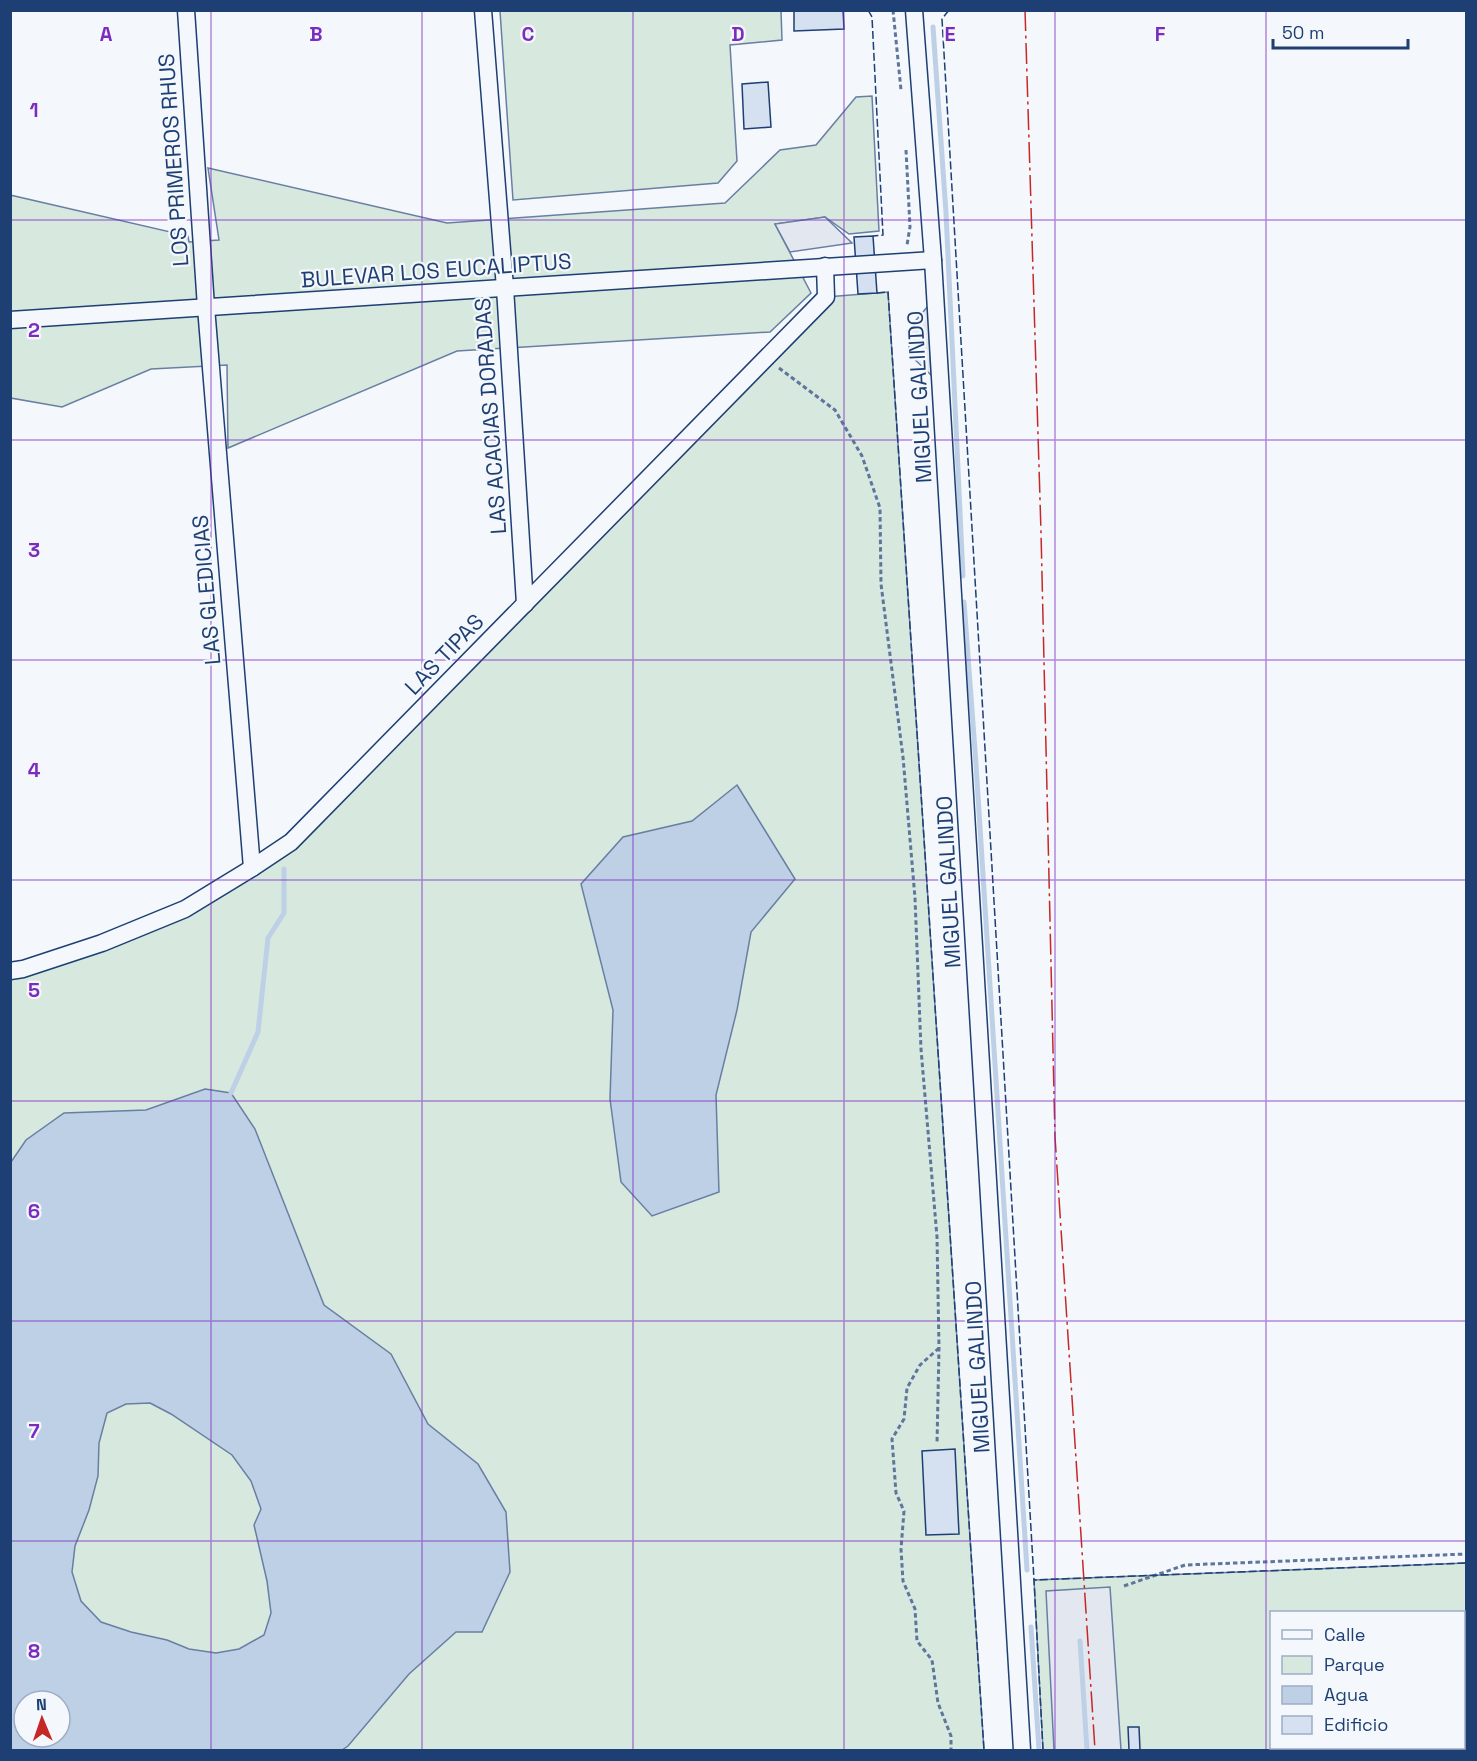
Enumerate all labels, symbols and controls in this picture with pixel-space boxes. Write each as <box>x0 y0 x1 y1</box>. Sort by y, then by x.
scale bar <box>1273 12 1408 50</box>
text: A <box>100 21 113 47</box>
text: B <box>309 21 323 47</box>
text: C <box>522 21 535 47</box>
text: D <box>731 21 745 47</box>
text: E <box>944 21 956 47</box>
text: F <box>1155 21 1166 47</box>
text: 50 m <box>1282 21 1324 44</box>
street label: LOS PRIMEROS RHUS <box>152 53 194 267</box>
text: 1 <box>29 97 39 123</box>
street label: BULEVAR LOS EUCALIPTUS <box>300 247 572 293</box>
street label: LAS ACACIAS DORADAS <box>468 297 512 535</box>
street label: MIGUEL GALINDO <box>900 310 938 484</box>
text: 2 <box>28 317 40 343</box>
street label: LAS GLEDICIAS <box>185 514 227 666</box>
text: 3 <box>28 537 40 563</box>
street label: LAS TIPAS <box>399 608 489 700</box>
text: 4 <box>28 757 41 783</box>
street label: MIGUEL GALINDO <box>929 795 967 969</box>
text: 5 <box>28 977 40 1003</box>
text: 6 <box>28 1198 40 1224</box>
street label: MIGUEL GALINDO <box>958 1280 996 1454</box>
text: 7 <box>28 1418 40 1444</box>
legend <box>1270 1611 1465 1749</box>
text: Calle <box>1324 1623 1365 1646</box>
text: 8 <box>28 1638 40 1664</box>
text: Parque <box>1324 1653 1385 1676</box>
text: Agua <box>1324 1683 1368 1706</box>
north arrow <box>12 1689 72 1749</box>
text: N <box>36 1694 47 1715</box>
text: Edificio <box>1324 1713 1388 1736</box>

